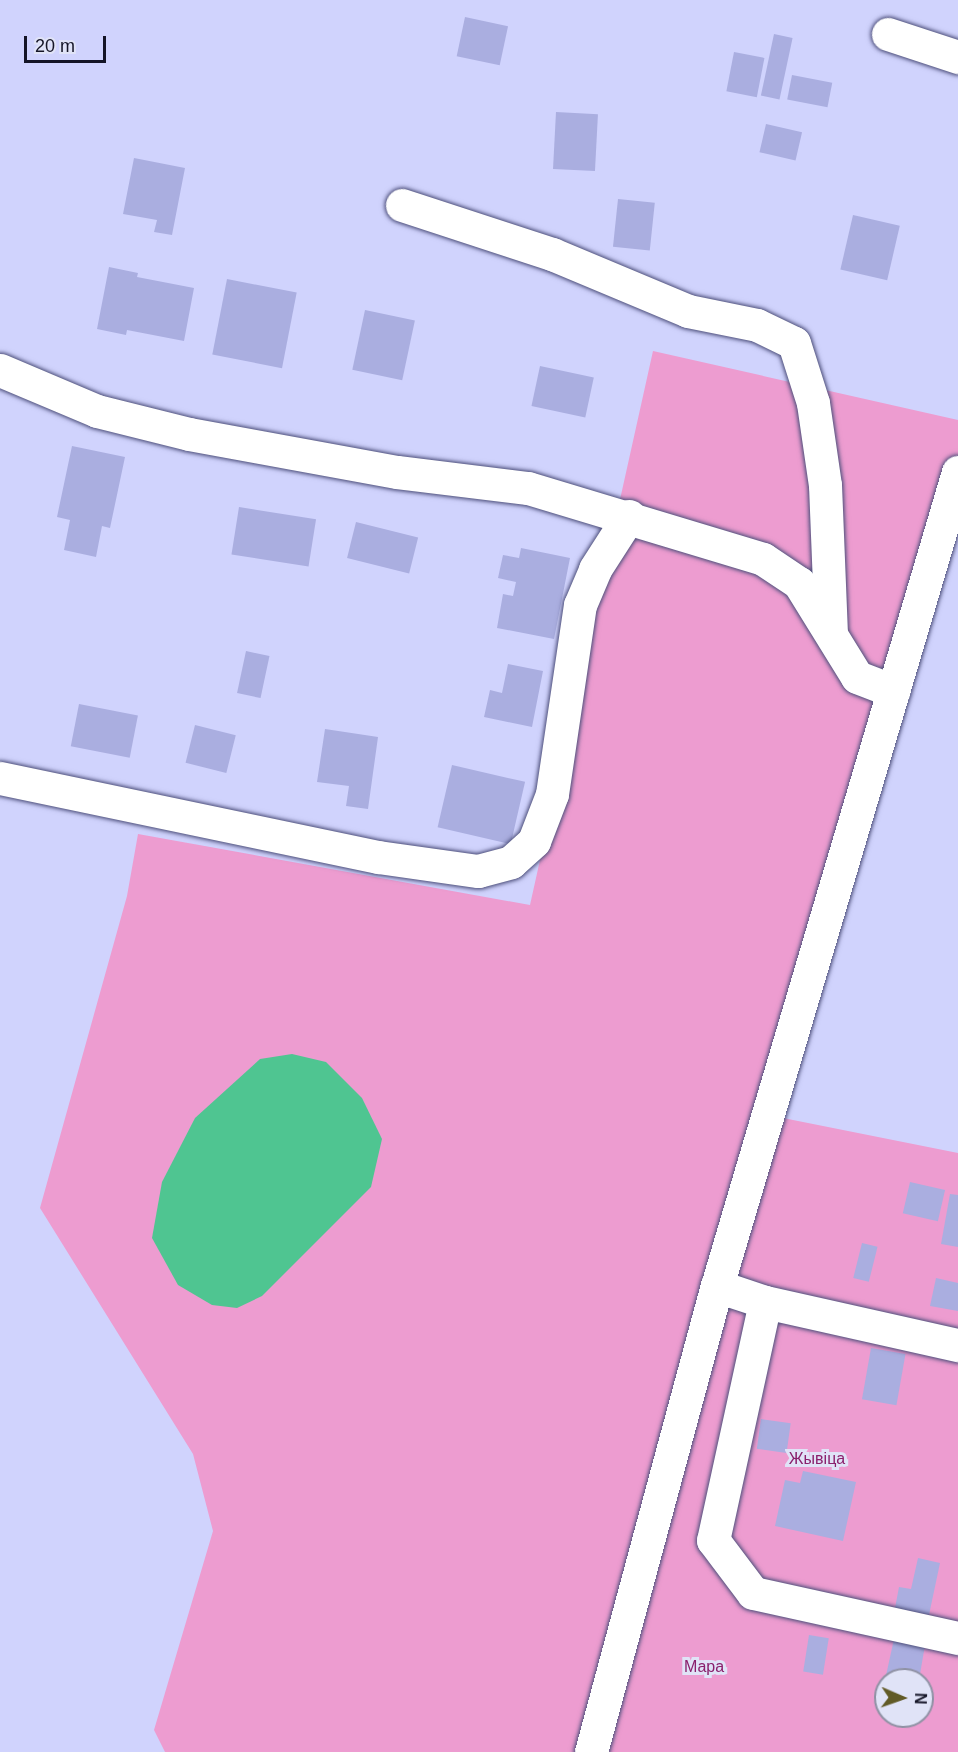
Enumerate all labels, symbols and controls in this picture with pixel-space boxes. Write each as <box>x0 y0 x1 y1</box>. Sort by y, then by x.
scale bar <box>27 24 110 62</box>
text: 20 m <box>35 36 75 56</box>
park label: Жывіца <box>789 1449 845 1469</box>
park label: Мара <box>684 1657 724 1677</box>
north arrow <box>874 1668 934 1728</box>
text: N <box>912 1693 929 1705</box>

